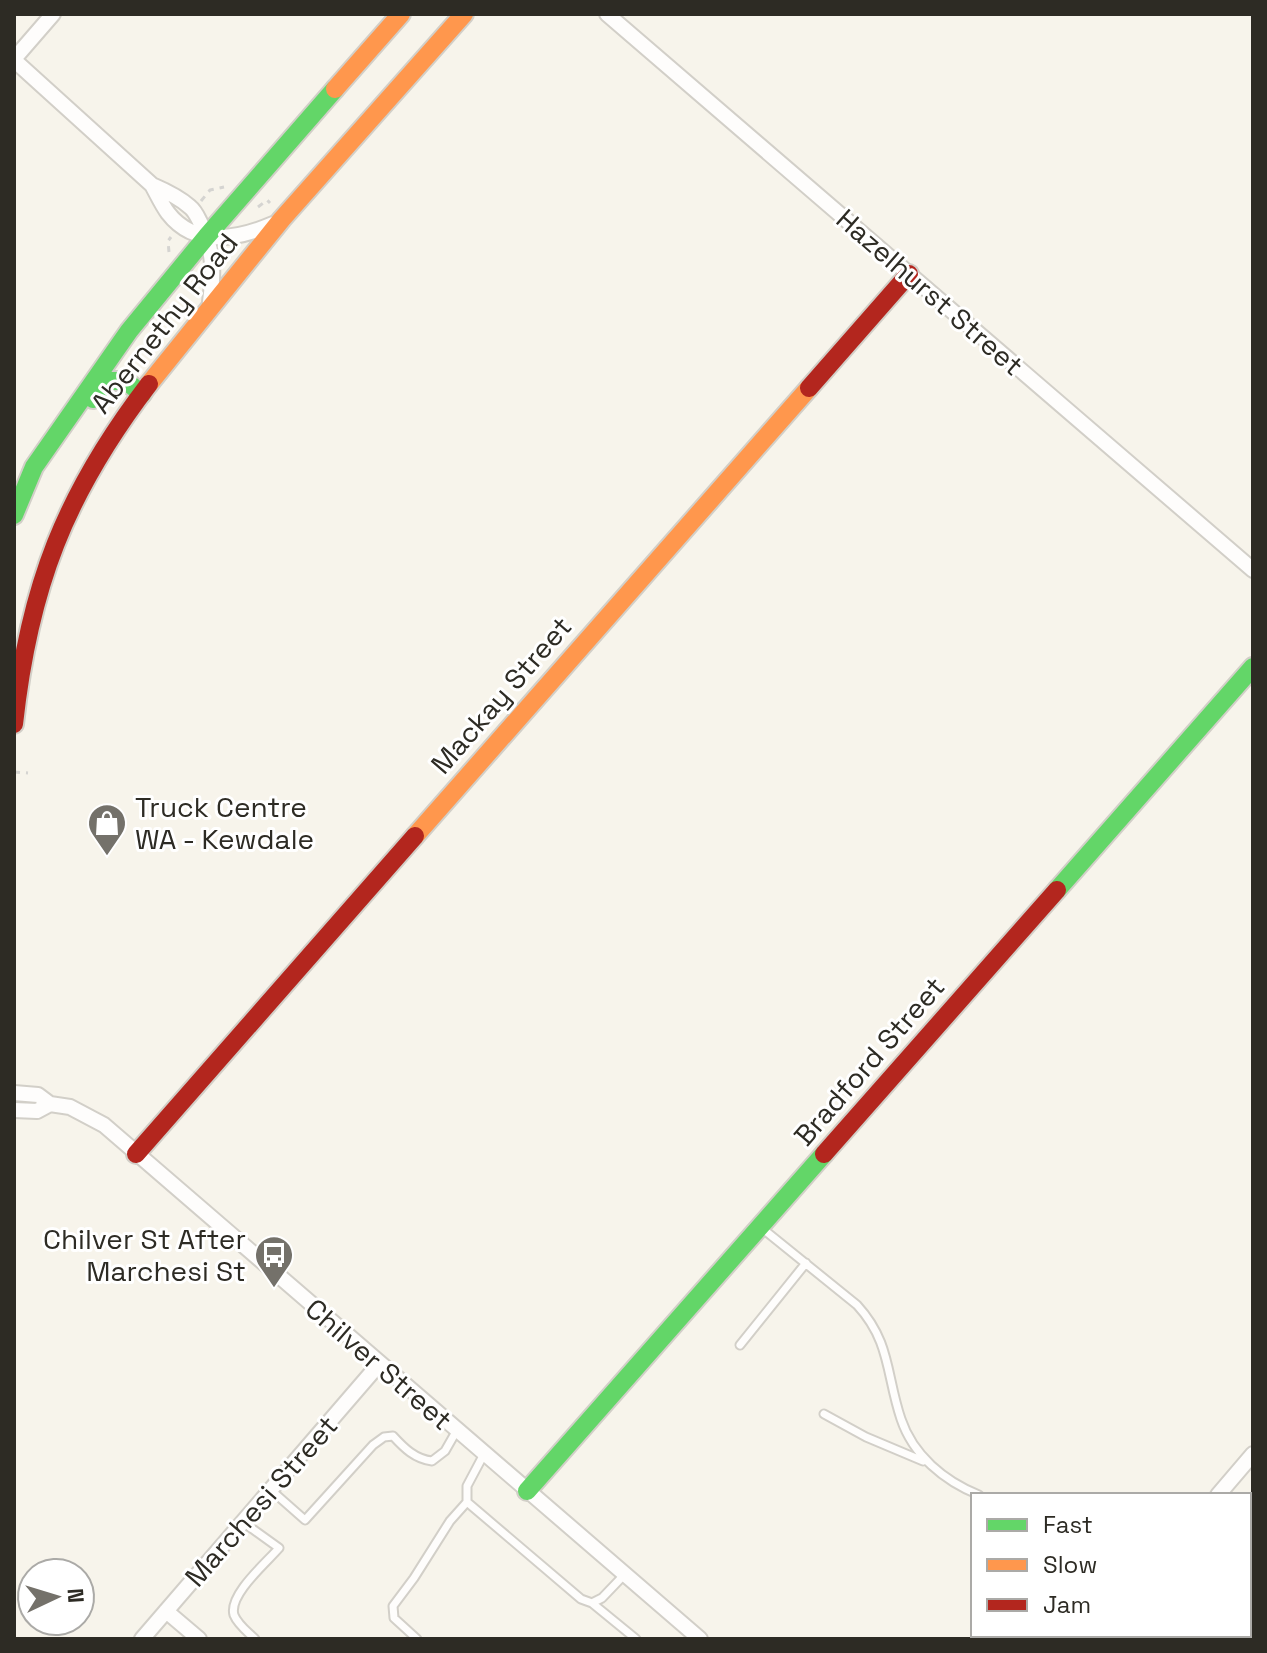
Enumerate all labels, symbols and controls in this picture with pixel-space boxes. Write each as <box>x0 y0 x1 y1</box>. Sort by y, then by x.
street label: Hazelhurst Street <box>829 201 1031 383</box>
street label: Abernethy Road <box>82 226 246 420</box>
street label: Mackay Street <box>423 609 579 781</box>
place label: Truck Centre WA - Kewdale <box>135 789 314 857</box>
shop icon: Truck Centre WA - Kewdale <box>86 802 128 857</box>
street label: Bradford Street <box>786 969 952 1153</box>
place label: Chilver St After Marchesi St <box>43 1221 246 1289</box>
bus stop icon: Chilver St After Marchesi St <box>253 1234 295 1289</box>
street label: Chilver Street <box>298 1290 460 1438</box>
street label: Marchesi Street <box>177 1408 345 1594</box>
legend <box>971 1493 1251 1637</box>
text: Fast <box>1043 1509 1093 1540</box>
text: Slow <box>1043 1549 1097 1580</box>
north arrow <box>16 1557 96 1637</box>
text: N <box>61 1587 90 1604</box>
text: Jam <box>1043 1589 1091 1620</box>

